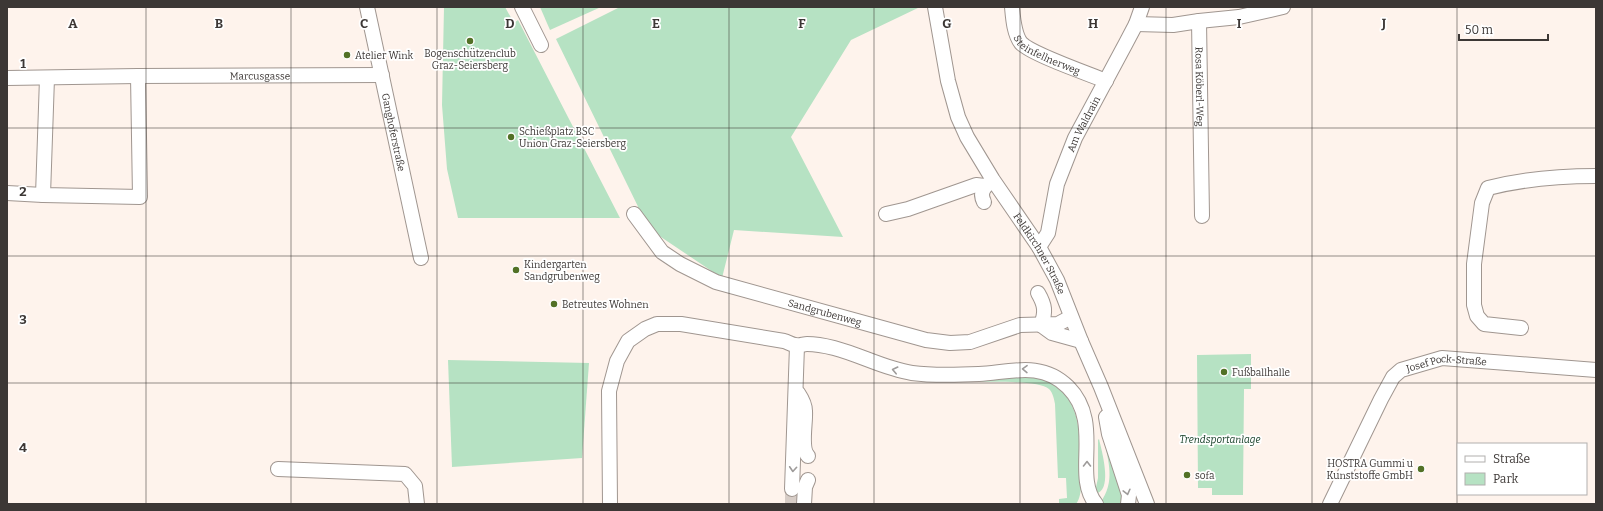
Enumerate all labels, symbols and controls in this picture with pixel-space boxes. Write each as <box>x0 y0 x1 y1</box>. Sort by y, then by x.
text: A <box>68 16 78 31</box>
text: B <box>215 16 223 31</box>
text: C <box>360 16 368 31</box>
text: D <box>505 16 515 31</box>
text: E <box>652 16 660 31</box>
text: F <box>798 16 806 31</box>
text: G <box>942 16 952 31</box>
text: H <box>1088 16 1098 31</box>
text: I <box>1237 16 1242 31</box>
text: J <box>1381 16 1387 31</box>
scale bar <box>1459 16 1548 42</box>
text: 50 m <box>1465 23 1494 37</box>
street label: Steinfellnerweg <box>1011 33 1082 78</box>
marker: Bogenschützenclub Graz-Seiersberg <box>465 36 475 46</box>
street label: Rosa Köberl-Weg <box>1192 47 1206 127</box>
place label: Bogenschützenclub Graz-Seiersberg <box>424 48 516 72</box>
marker: Atelier Wink <box>342 50 352 60</box>
place label: Atelier Wink <box>355 50 414 62</box>
text: 1 <box>20 56 26 71</box>
street label: Marcusgasse <box>230 70 290 83</box>
street label: Ganghoferstraße <box>379 92 407 173</box>
street label: Am Waldrain <box>1065 94 1104 154</box>
place label: Schießplatz BSC Union Graz-Seiersberg <box>519 126 627 150</box>
marker: Schießplatz BSC Union Graz-Seiersberg <box>506 132 516 142</box>
text: 2 <box>19 184 27 199</box>
street label: Feldkirchner Straße <box>1010 211 1067 296</box>
place label: Kindergarten Sandgrubenweg <box>524 259 600 283</box>
marker: Kindergarten Sandgrubenweg <box>511 265 521 275</box>
street label: Sandgrubenweg <box>786 297 863 329</box>
marker: Betreutes Wohnen <box>549 299 559 309</box>
place label: Betreutes Wohnen <box>562 299 649 311</box>
text: 3 <box>19 312 27 327</box>
street label: Josef Pock-Straße <box>1404 353 1487 375</box>
one-way arrow <box>1022 365 1028 373</box>
one-way arrow <box>892 366 899 374</box>
marker: Fußballhalle <box>1219 367 1229 377</box>
place label: Fußballhalle <box>1232 367 1290 379</box>
park label: Trendsportanlage <box>1179 434 1261 446</box>
text: 4 <box>19 440 27 455</box>
legend <box>1457 443 1587 495</box>
text: Straße <box>1493 452 1530 466</box>
place label: HOSTRA Gummi u Kunststoffe GmbH <box>1327 458 1413 482</box>
one-way arrow <box>1083 461 1091 467</box>
marker: HOSTRA Gummi u Kunststoffe GmbH <box>1416 464 1426 474</box>
one-way arrow <box>789 466 798 472</box>
marker: sofa <box>1182 470 1192 480</box>
place label: sofa <box>1195 470 1215 482</box>
text: Park <box>1493 472 1519 486</box>
one-way arrow <box>1123 489 1131 495</box>

